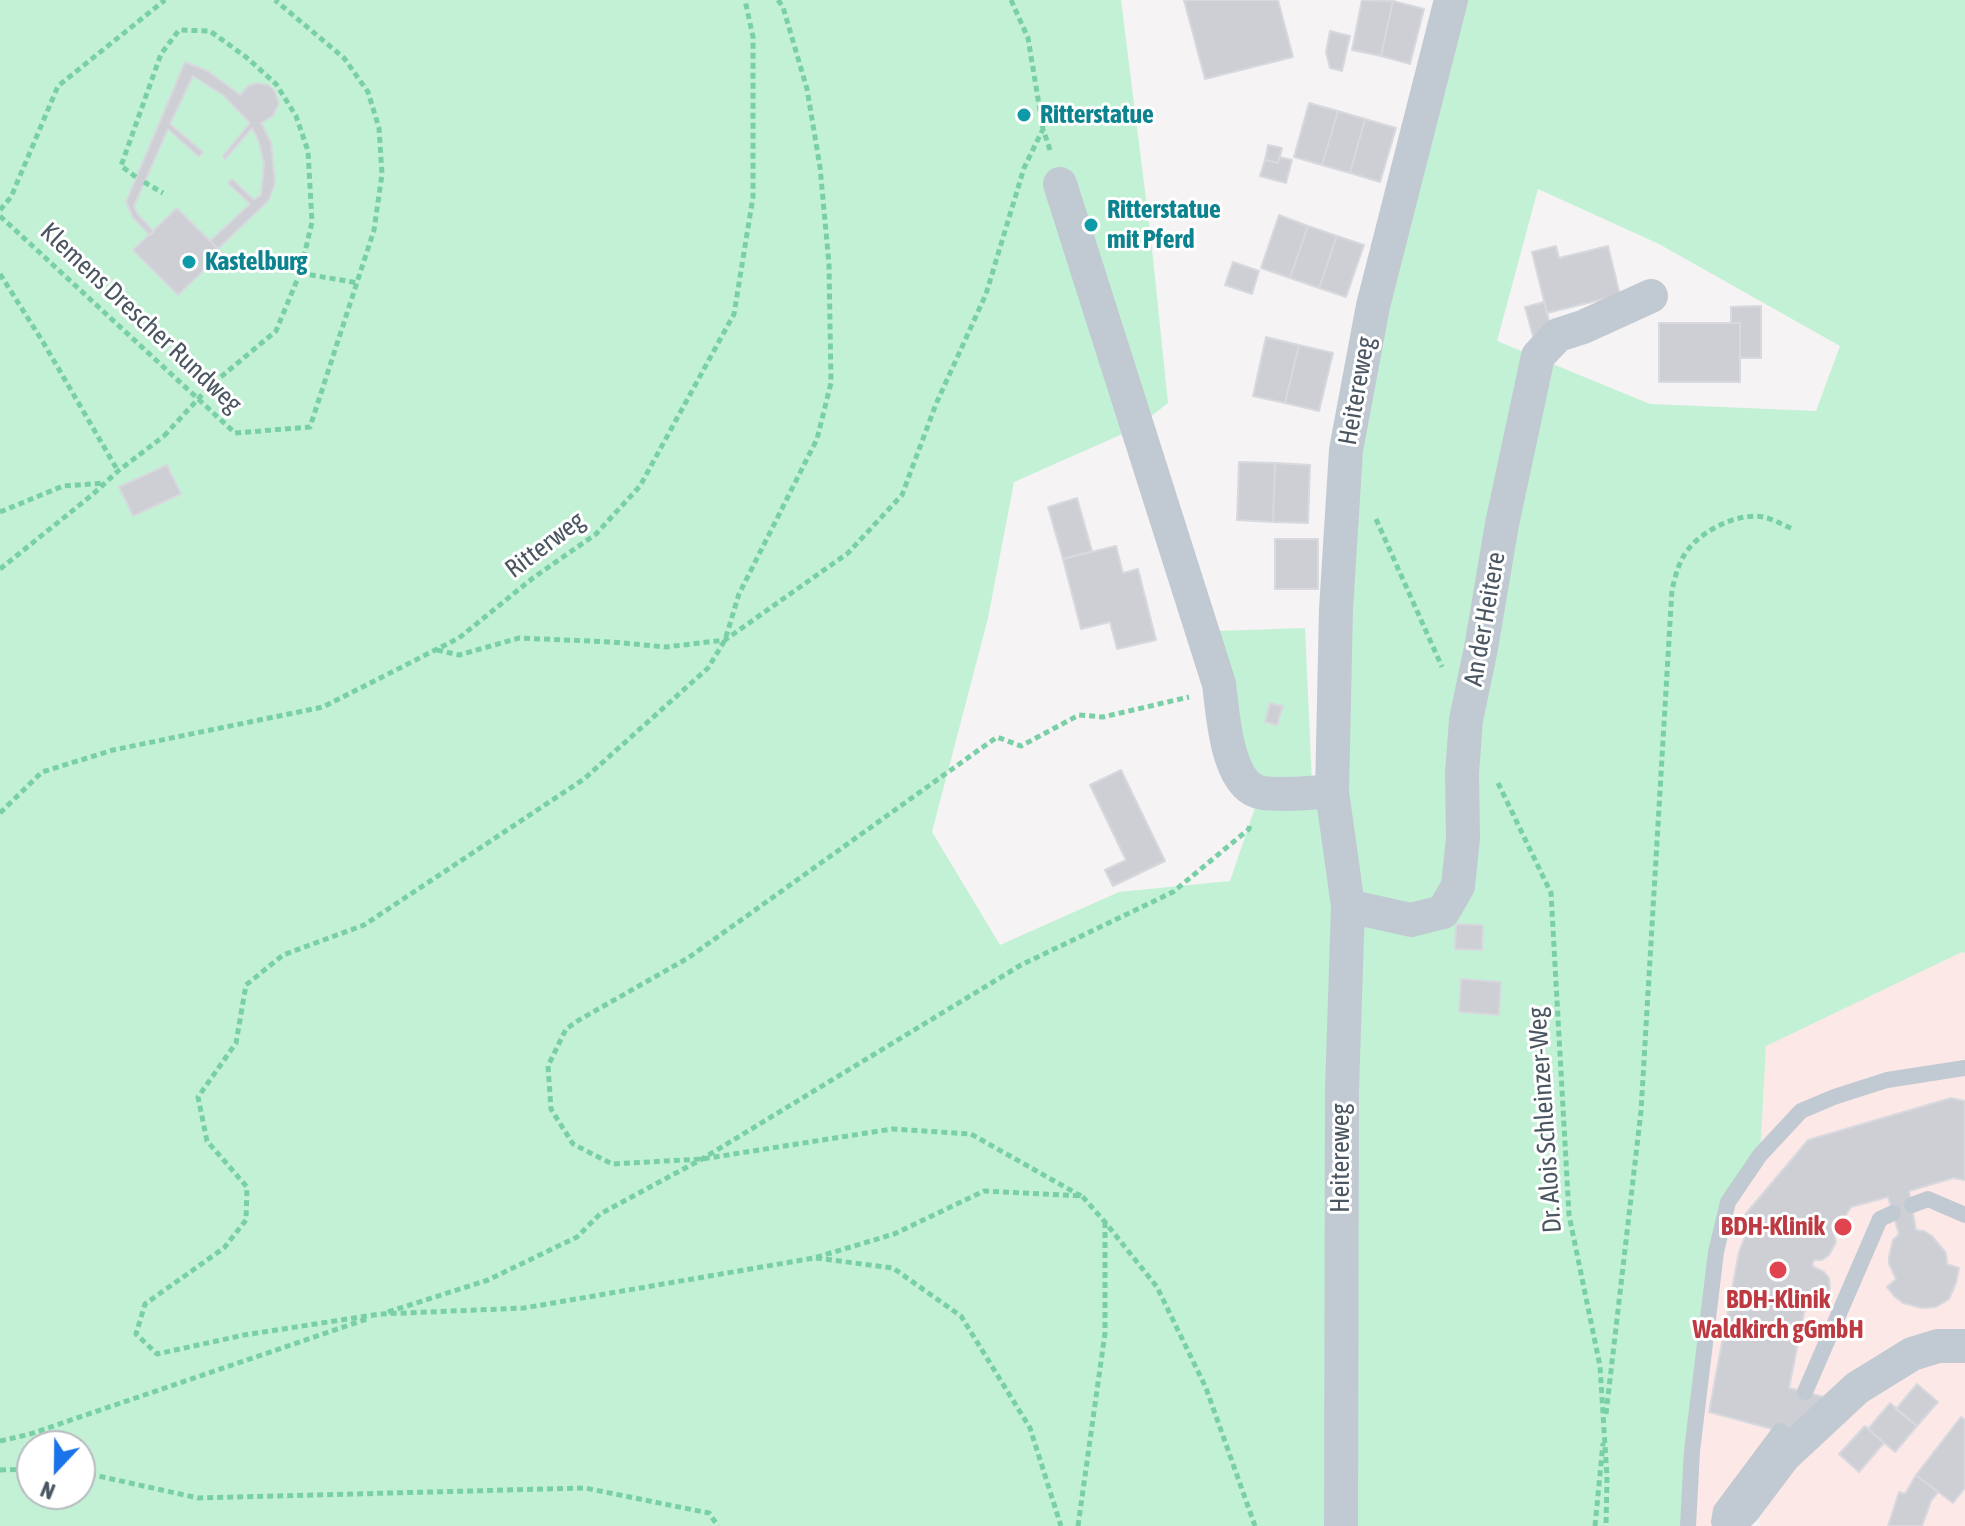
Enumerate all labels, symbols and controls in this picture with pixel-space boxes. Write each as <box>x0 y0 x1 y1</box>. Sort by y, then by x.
place label: Ritterstatue <box>1040 99 1154 131</box>
marker: Ritterstatue <box>1015 106 1033 124</box>
place label: Ritterstatue mit Pferd <box>1107 194 1221 256</box>
street label: Klemens Drescher Rundweg <box>34 216 248 420</box>
marker: Ritterstatue mit Pferd <box>1082 216 1100 234</box>
place label: Kastelburg <box>205 246 307 278</box>
marker: Kastelburg <box>180 253 198 271</box>
street label: Heitereweg <box>1332 334 1382 448</box>
street label: Ritterweg <box>499 505 591 585</box>
street label: An der Heitere <box>1458 549 1512 689</box>
street label: Dr. Alois Schleinzer-Weg <box>1522 1006 1568 1234</box>
street label: Heitereweg <box>1325 1103 1357 1213</box>
place label: BDH-Klinik <box>1721 1211 1825 1243</box>
marker: BDH-Klinik <box>1832 1216 1854 1238</box>
marker: BDH-Klinik Waldkirch gGmbH <box>1767 1259 1789 1281</box>
place label: BDH-Klinik Waldkirch gGmbH <box>1693 1284 1863 1346</box>
north arrow <box>16 1430 96 1510</box>
text: N <box>37 1476 59 1505</box>

